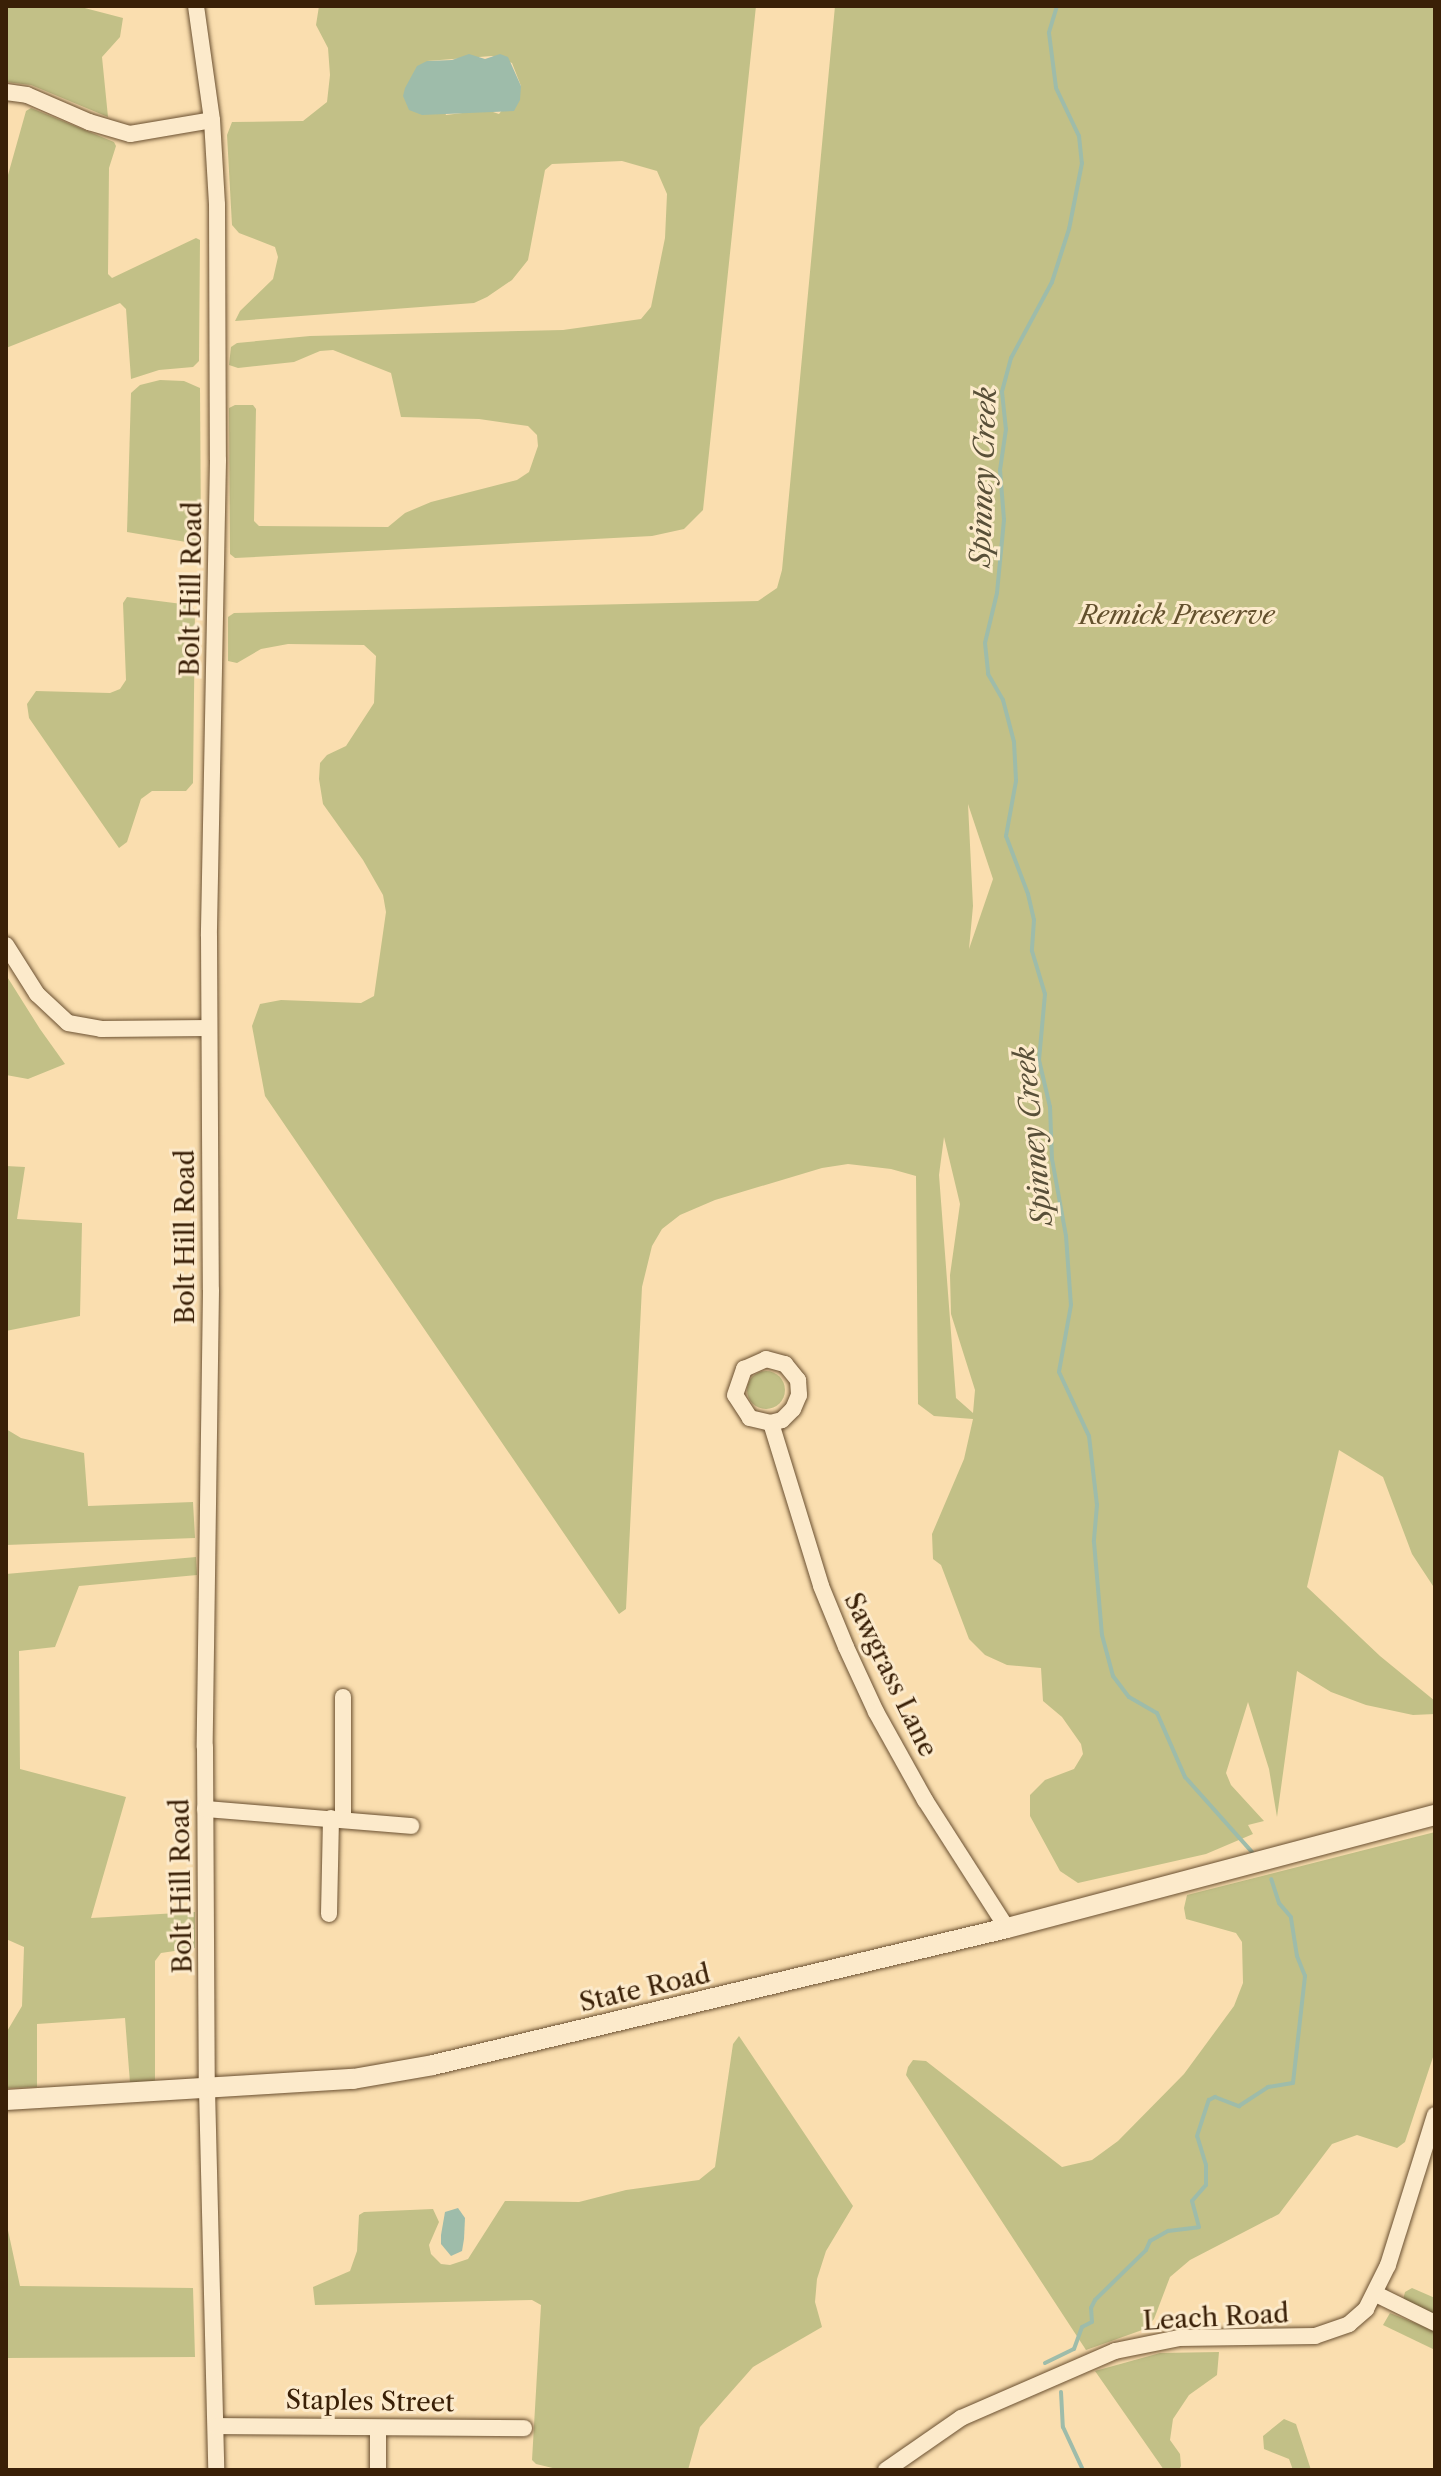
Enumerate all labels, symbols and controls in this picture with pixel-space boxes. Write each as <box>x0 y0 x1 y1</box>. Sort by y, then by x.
water label: Spinney Creek <box>963 387 1003 567</box>
street label: Bolt Hill Road <box>175 501 209 677</box>
park label: Remick Preserve <box>1079 600 1275 632</box>
water label: Spinney Creek <box>1007 1045 1059 1227</box>
street label: Bolt Hill Road <box>170 1150 202 1324</box>
street label: Sawgrass Lane <box>837 1588 943 1762</box>
street label: Bolt Hill Road <box>165 1798 199 1974</box>
street label: State Road <box>576 1959 714 2019</box>
street label: Leach Road <box>1142 2299 1290 2337</box>
street label: Staples Street <box>285 2385 455 2419</box>

